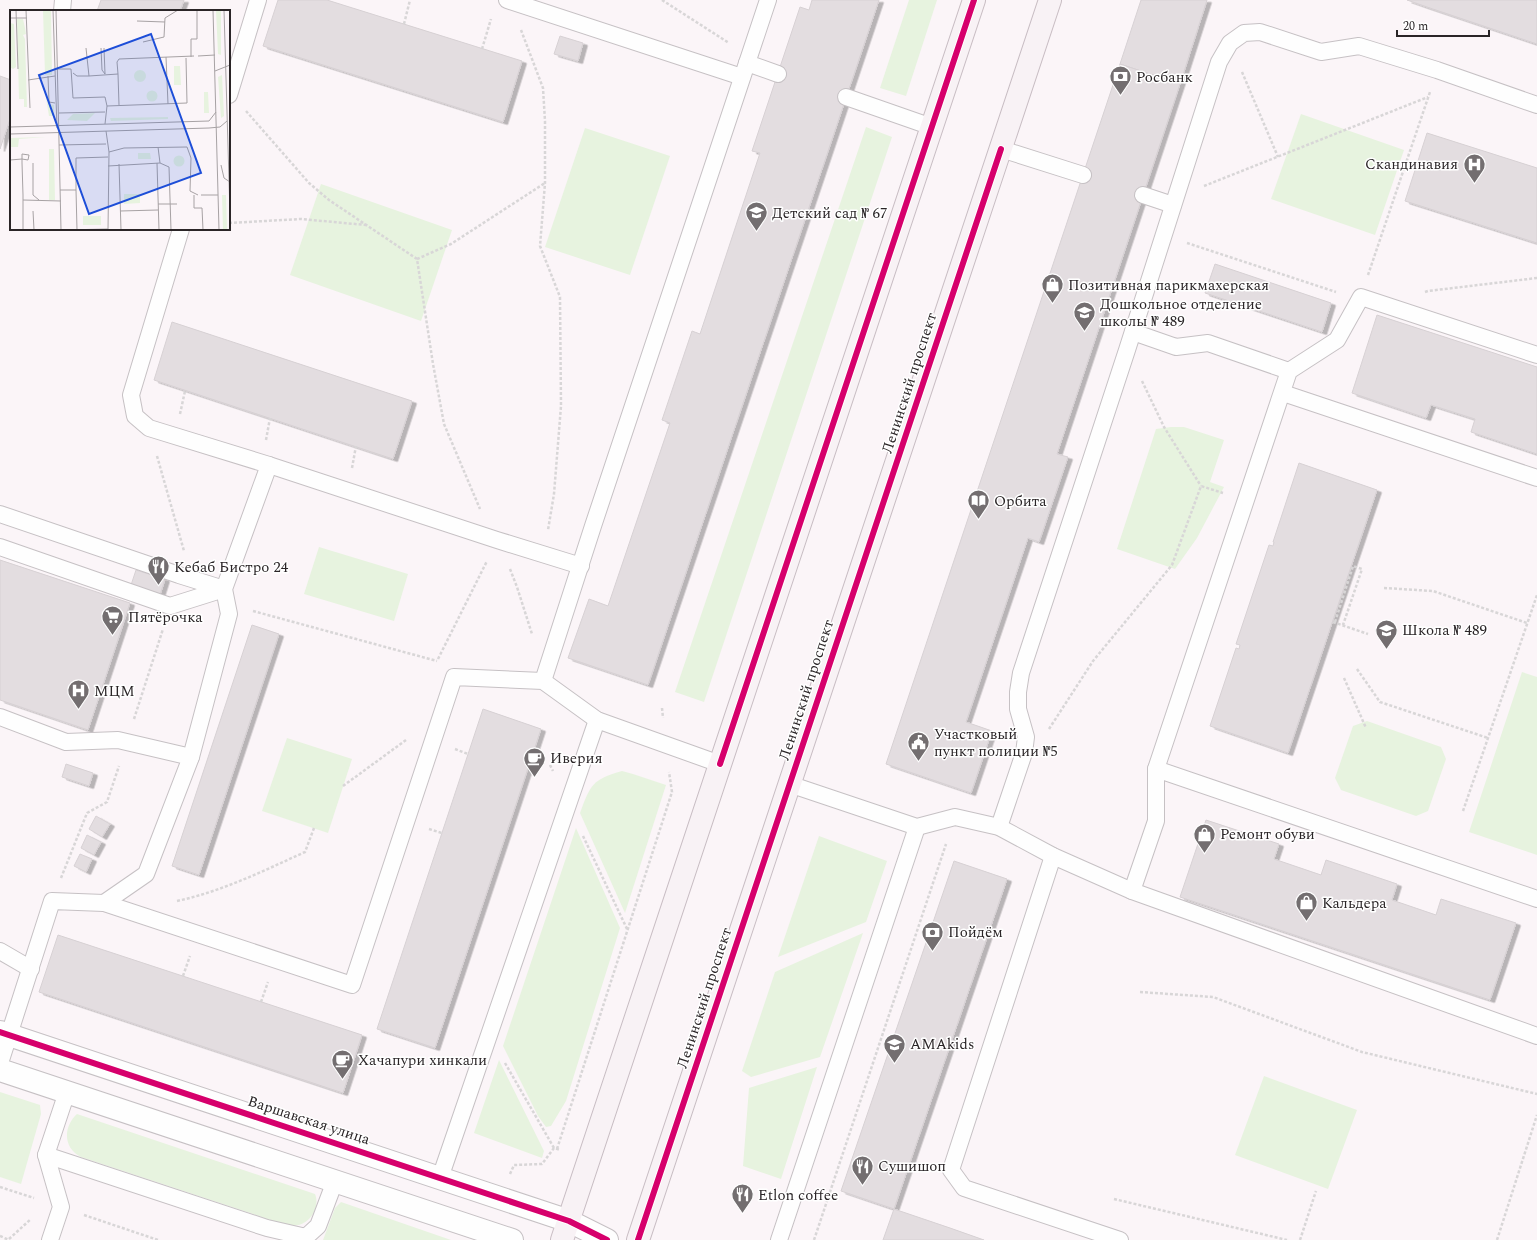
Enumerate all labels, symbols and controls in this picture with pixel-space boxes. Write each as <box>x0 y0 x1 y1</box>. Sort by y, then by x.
inset map <box>10 10 230 230</box>
scale bar <box>1397 12 1489 38</box>
text: 20 m <box>1403 17 1428 36</box>
bank icon: Росбанк <box>1108 64 1134 97</box>
place label: Росбанк <box>1136 66 1193 89</box>
hospital icon: Скандинавия <box>1461 151 1487 184</box>
place label: Скандинавия <box>1365 153 1458 176</box>
school or university icon: Детский сад № 67 <box>744 200 770 233</box>
place label: Детский сад № 67 <box>772 202 887 225</box>
shop icon: Позитивная парикмахерская <box>1039 272 1065 305</box>
place label: Позитивная парикмахерская <box>1068 274 1269 297</box>
place label: Дошкольное отделение школы № 489 <box>1100 293 1262 333</box>
school or university icon: Дошкольное отделение школы № 489 <box>1072 300 1098 333</box>
street label: Ленинский проспект <box>876 310 943 456</box>
library icon: Орбита <box>966 488 992 521</box>
place label: Орбита <box>994 490 1047 513</box>
restaurant icon: Кебаб Бистро 24 <box>146 554 172 587</box>
place label: Кебаб Бистро 24 <box>174 556 289 579</box>
supermarket icon: Пятёрочка <box>100 604 126 637</box>
place label: Пятёрочка <box>128 606 203 629</box>
street label: Ленинский проспект <box>773 617 840 763</box>
school or university icon: Школа № 489 <box>1373 617 1399 650</box>
place label: Школа № 489 <box>1402 619 1487 642</box>
hospital icon: МЦМ <box>66 678 92 711</box>
place label: МЦМ <box>94 680 135 703</box>
place label: Участковый пункт полиции №5 <box>934 723 1058 763</box>
public building icon: Участковый пункт полиции №5 <box>906 730 932 763</box>
cafe icon: Иверия <box>521 745 547 778</box>
place label: Иверия <box>550 747 603 770</box>
shop icon: Ремонт обуви <box>1191 821 1217 854</box>
place label: Ремонт обуви <box>1220 823 1315 846</box>
shop icon: Кальдера <box>1294 890 1320 923</box>
place label: Кальдера <box>1322 892 1387 915</box>
bank icon: Пойдём <box>920 919 946 952</box>
place label: Пойдём <box>948 921 1003 944</box>
street label: Ленинский проспект <box>671 925 738 1071</box>
school or university icon: AMAkids <box>881 1031 907 1064</box>
place label: AMAkids <box>910 1033 974 1056</box>
cafe icon: Хачапури хинкали <box>329 1047 355 1080</box>
place label: Хачапури хинкали <box>358 1049 487 1072</box>
street label: Варшавская улица <box>245 1090 374 1151</box>
restaurant icon: Сушишоп <box>850 1153 876 1186</box>
place label: Сушишоп <box>878 1155 946 1178</box>
restaurant icon: Etlon coffee <box>730 1182 756 1215</box>
place label: Etlon coffee <box>758 1184 838 1207</box>

